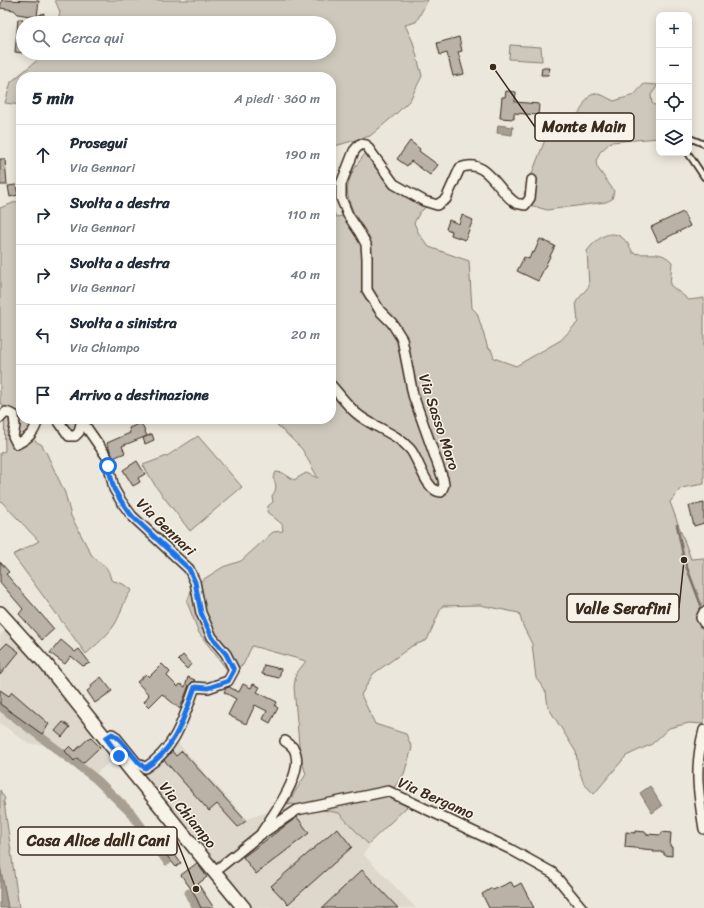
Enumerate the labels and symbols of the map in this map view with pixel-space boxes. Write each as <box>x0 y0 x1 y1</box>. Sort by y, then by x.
text: Monte Main <box>541 112 626 141</box>
callout: Monte Main <box>535 113 634 141</box>
street label: Via Sasso Moro <box>411 370 467 474</box>
route start <box>99 457 117 475</box>
street label: Via Gennari <box>130 492 203 563</box>
callout: Valle Serafini <box>567 594 679 622</box>
text: Valle Serafini <box>575 594 672 623</box>
route end <box>110 747 128 765</box>
street label: Via Bergamo <box>393 770 479 827</box>
street label: Via Chiampo <box>153 776 224 855</box>
text: Casa Alice dalli Cani <box>26 826 171 855</box>
callout: Casa Alice dalli Cani <box>18 827 177 855</box>

